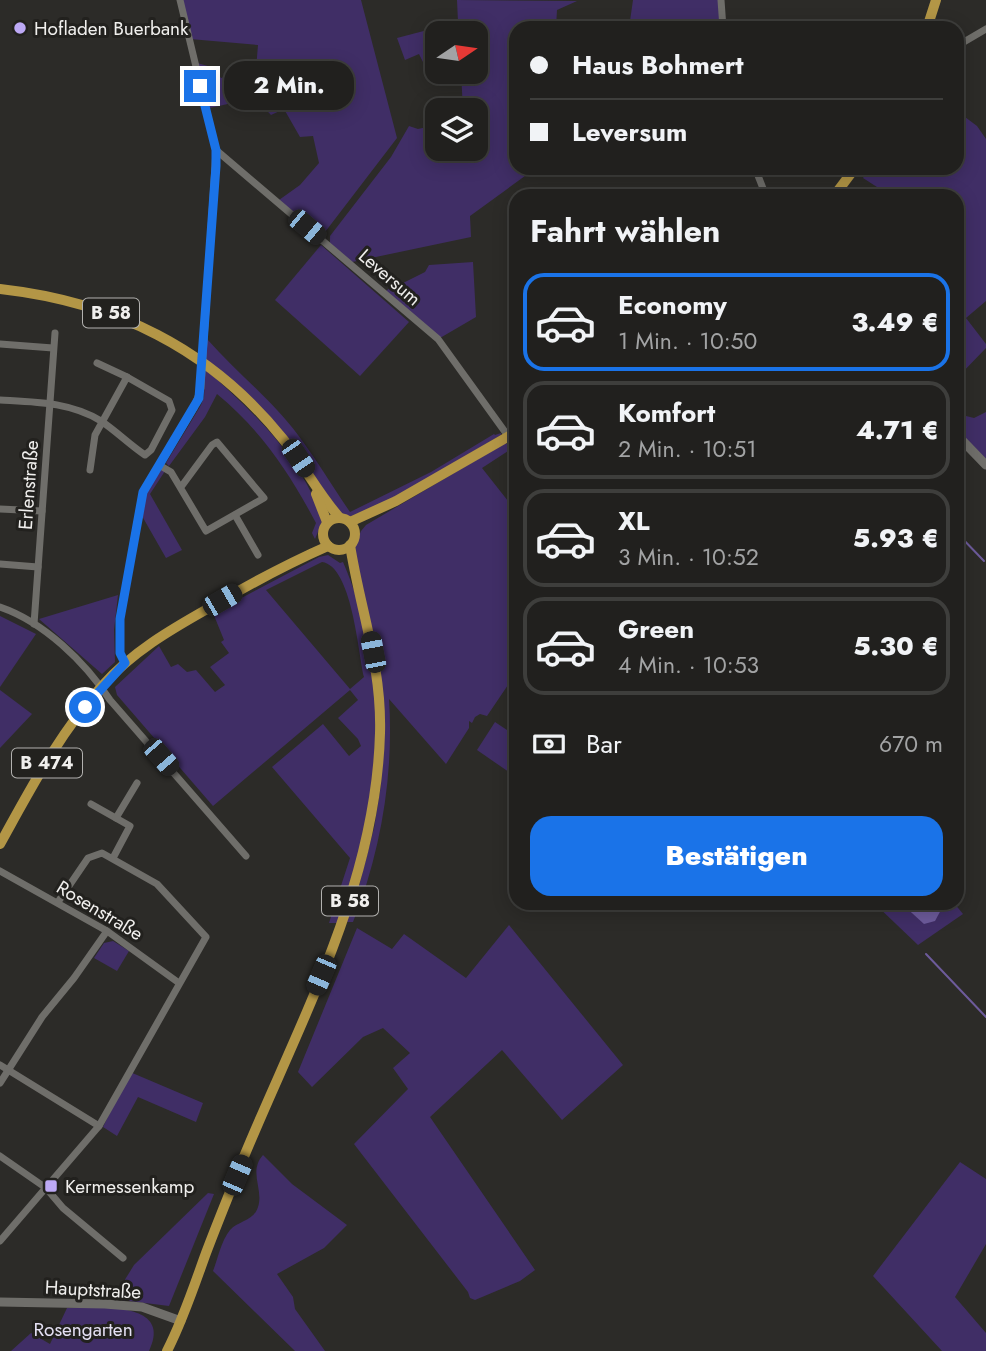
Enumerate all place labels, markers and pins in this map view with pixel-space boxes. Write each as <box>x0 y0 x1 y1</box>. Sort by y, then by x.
place label: Hofladen Buerbank <box>34 15 189 42</box>
marker: Hofladen Buerbank <box>12 20 28 36</box>
place label: Kermessenkamp <box>65 1173 194 1200</box>
marker: Kermessenkamp <box>43 1178 59 1194</box>

